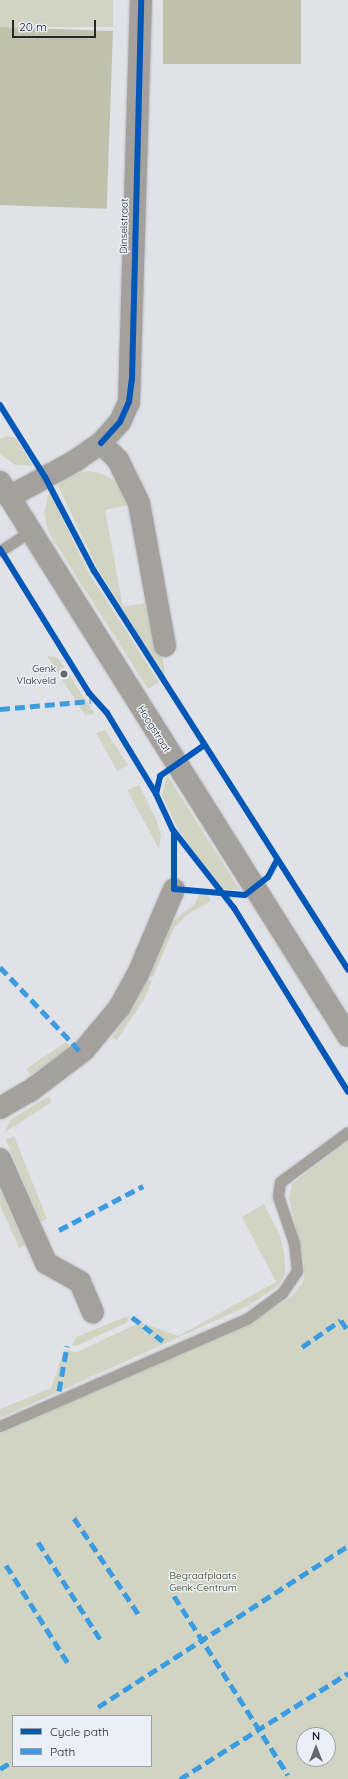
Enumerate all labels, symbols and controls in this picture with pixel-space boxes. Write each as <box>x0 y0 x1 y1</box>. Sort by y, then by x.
scale bar <box>14 12 98 38</box>
text: 20 m <box>19 19 47 34</box>
street label: Dinselstraat <box>118 198 130 254</box>
place label: Genk Vlakveld <box>16 662 56 686</box>
marker: Genk Vlakveld <box>59 669 69 679</box>
street label: Hoogstraat <box>135 703 173 755</box>
park label: Begraafplaats Genk-Centrum <box>169 1569 237 1592</box>
legend <box>12 1715 152 1767</box>
text: Cycle path <box>50 1724 109 1739</box>
north arrow <box>296 1727 336 1767</box>
text: N <box>312 1729 320 1743</box>
text: Path <box>50 1744 75 1759</box>

